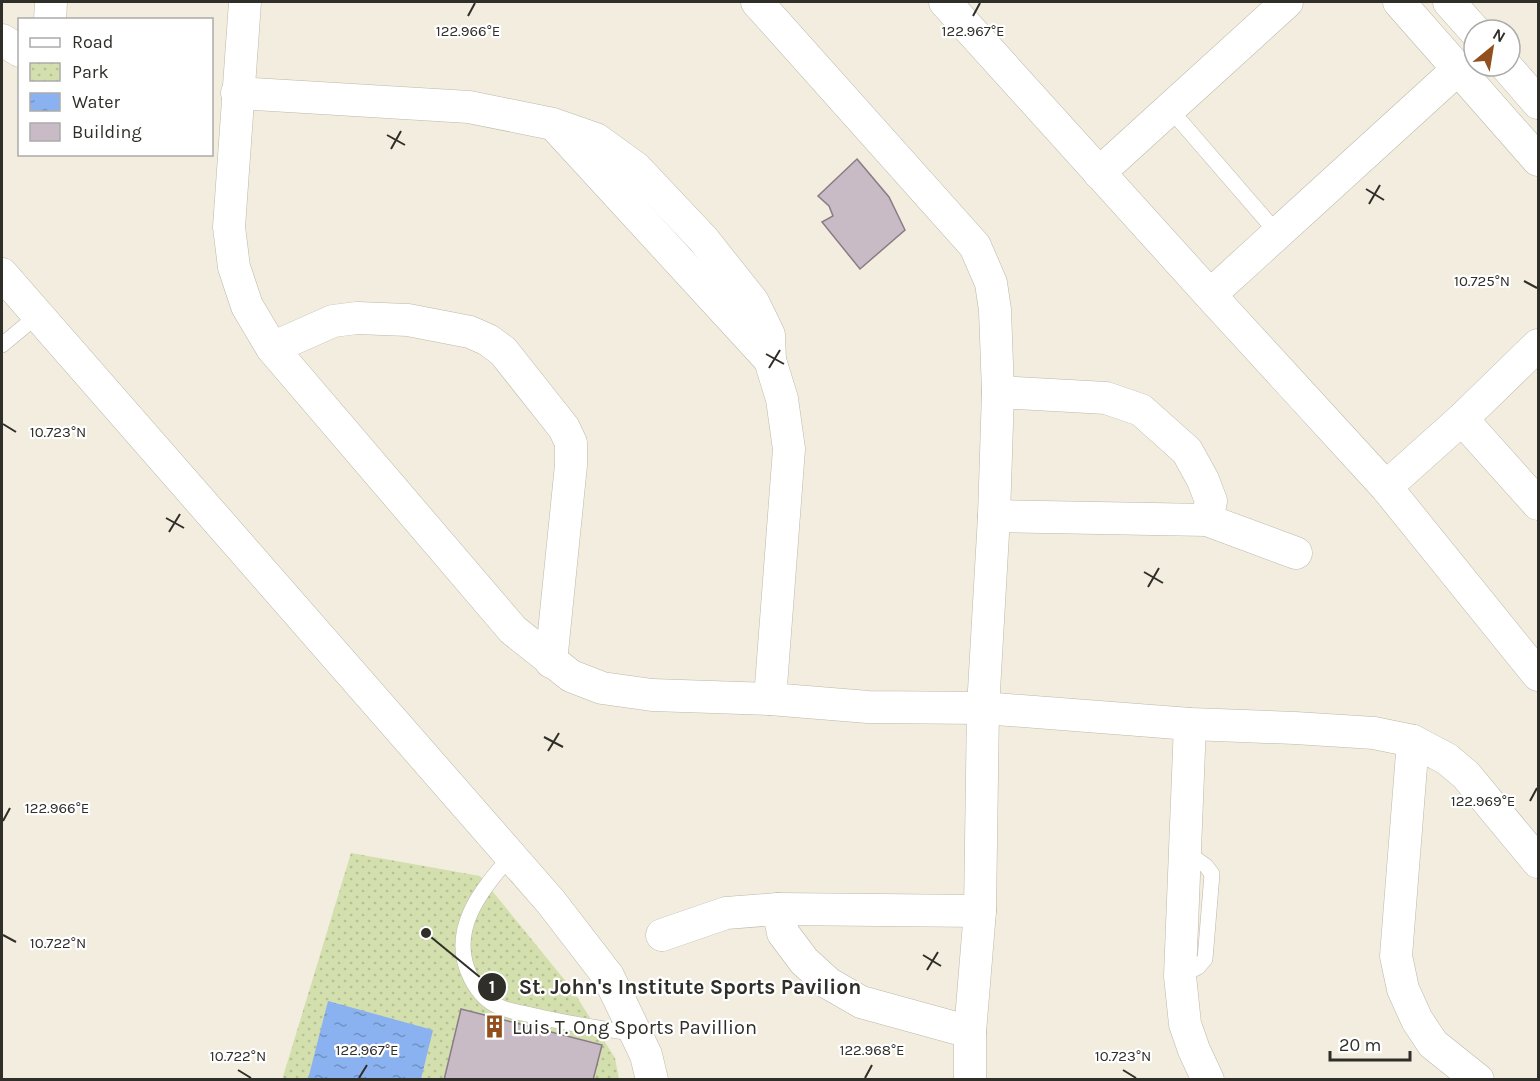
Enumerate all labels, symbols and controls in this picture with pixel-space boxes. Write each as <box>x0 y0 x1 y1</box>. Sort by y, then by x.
legend <box>18 18 213 156</box>
north arrow <box>1462 18 1522 78</box>
text: 122.966°E <box>436 22 500 40</box>
text: 122.967°E <box>942 22 1004 40</box>
text: N <box>1490 24 1509 47</box>
text: Road <box>72 31 113 53</box>
text: Park <box>72 61 109 83</box>
text: Water <box>72 91 120 113</box>
text: Building <box>72 121 142 143</box>
text: 10.725°N <box>1454 272 1510 290</box>
text: 10.723°N <box>30 423 86 441</box>
text: 122.969°E <box>1451 792 1515 810</box>
text: 122.966°E <box>25 799 89 817</box>
text: 10.722°N <box>30 934 86 952</box>
callout: St. John's Institute Sports Pavilion <box>477 968 874 1007</box>
text: St. John's Institute Sports Pavilion <box>519 975 861 999</box>
text: 1 <box>489 976 495 998</box>
building icon: Luis T. Ong Sports Pavillion <box>481 1014 507 1040</box>
place label: Luis T. Ong Sports Pavillion <box>512 1016 757 1039</box>
scale bar <box>1330 1024 1410 1062</box>
text: 20 m <box>1339 1034 1381 1056</box>
text: 122.967°E <box>336 1041 398 1059</box>
text: 122.968°E <box>839 1041 905 1059</box>
text: 10.722°N <box>210 1047 266 1065</box>
text: 10.723°N <box>1095 1047 1151 1065</box>

